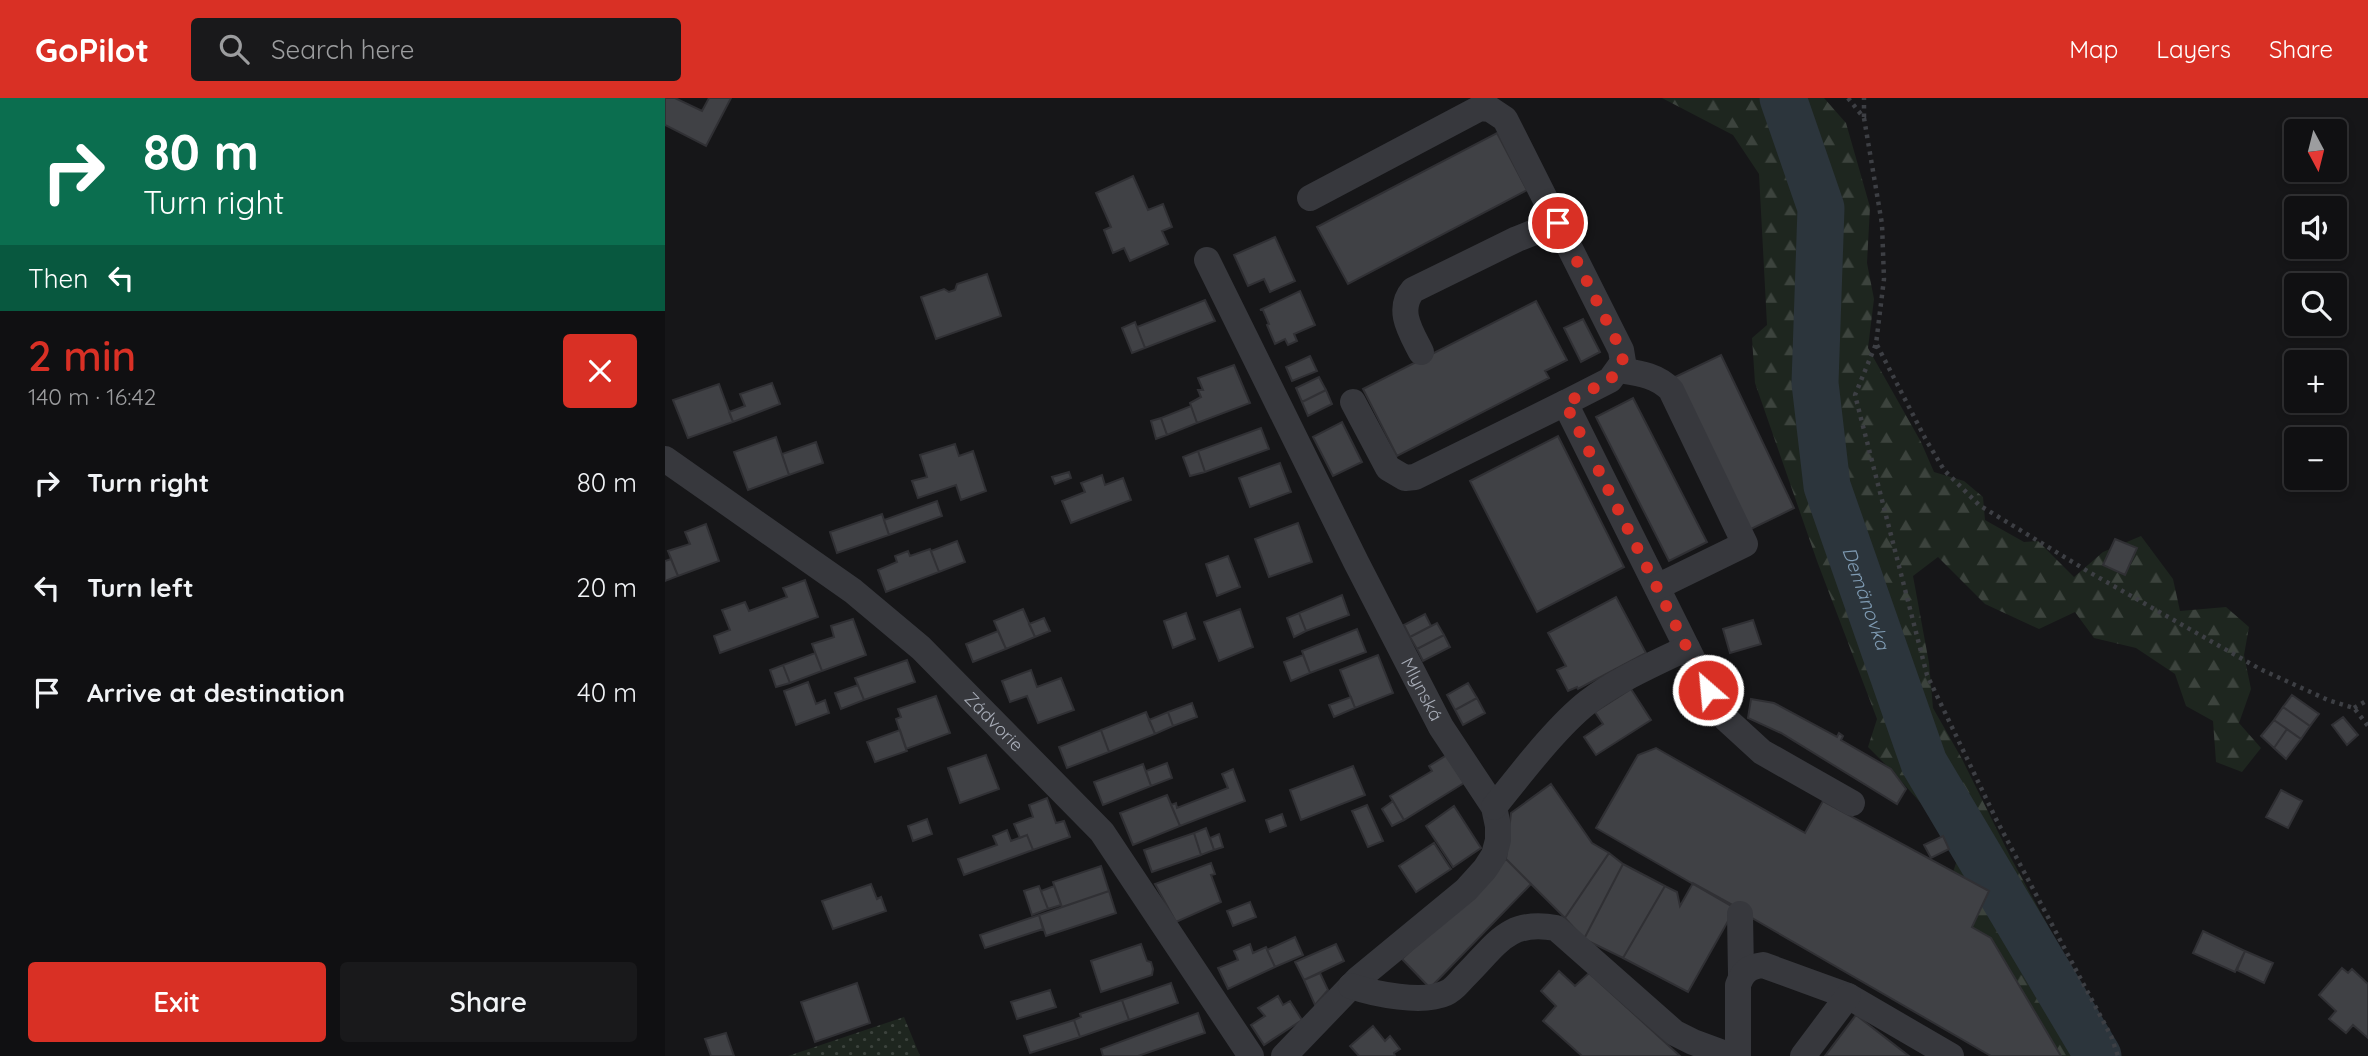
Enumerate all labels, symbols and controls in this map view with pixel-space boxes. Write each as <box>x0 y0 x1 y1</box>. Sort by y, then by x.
search box <box>191 18 681 81</box>
text: GoPilot <box>35 29 149 70</box>
icon: search <box>215 30 253 68</box>
text: Search here <box>271 33 414 66</box>
text: Map <box>2069 34 2118 64</box>
text: Layers <box>2156 34 2231 64</box>
text: Share <box>2269 34 2333 64</box>
north arrow <box>2284 119 2347 182</box>
map controls <box>2284 119 2347 490</box>
text: 80 m <box>143 121 259 182</box>
icon: right <box>28 126 119 217</box>
text: Turn right <box>143 182 284 222</box>
pin <box>1528 193 1588 253</box>
button: sound <box>2284 196 2347 259</box>
icon: arrive <box>1539 204 1577 242</box>
icon: left <box>102 259 140 297</box>
text: Then <box>28 262 88 295</box>
button: search <box>2284 273 2347 336</box>
text: 2 min <box>28 329 136 382</box>
button: close <box>563 334 637 408</box>
button: + <box>2284 350 2347 413</box>
text: 140 m · 16:42 <box>28 382 156 411</box>
button: − <box>2284 427 2347 490</box>
icon: right <box>28 464 66 502</box>
text: Turn right <box>87 466 209 499</box>
text: 80 m <box>577 466 637 499</box>
water label: Demänovka <box>1837 543 1896 654</box>
icon: left <box>28 569 66 607</box>
text: Turn left <box>87 571 194 604</box>
text: 20 m <box>576 571 637 604</box>
street label: Mlynská <box>1396 653 1448 725</box>
position arrow <box>1671 653 1745 727</box>
icon: arrive <box>28 674 66 712</box>
text: Arrive at destination <box>87 676 345 709</box>
text: 40 m <box>577 676 637 709</box>
street label: Zádvorie <box>960 687 1028 756</box>
button: Exit <box>28 962 326 1042</box>
button: Share <box>340 962 637 1042</box>

